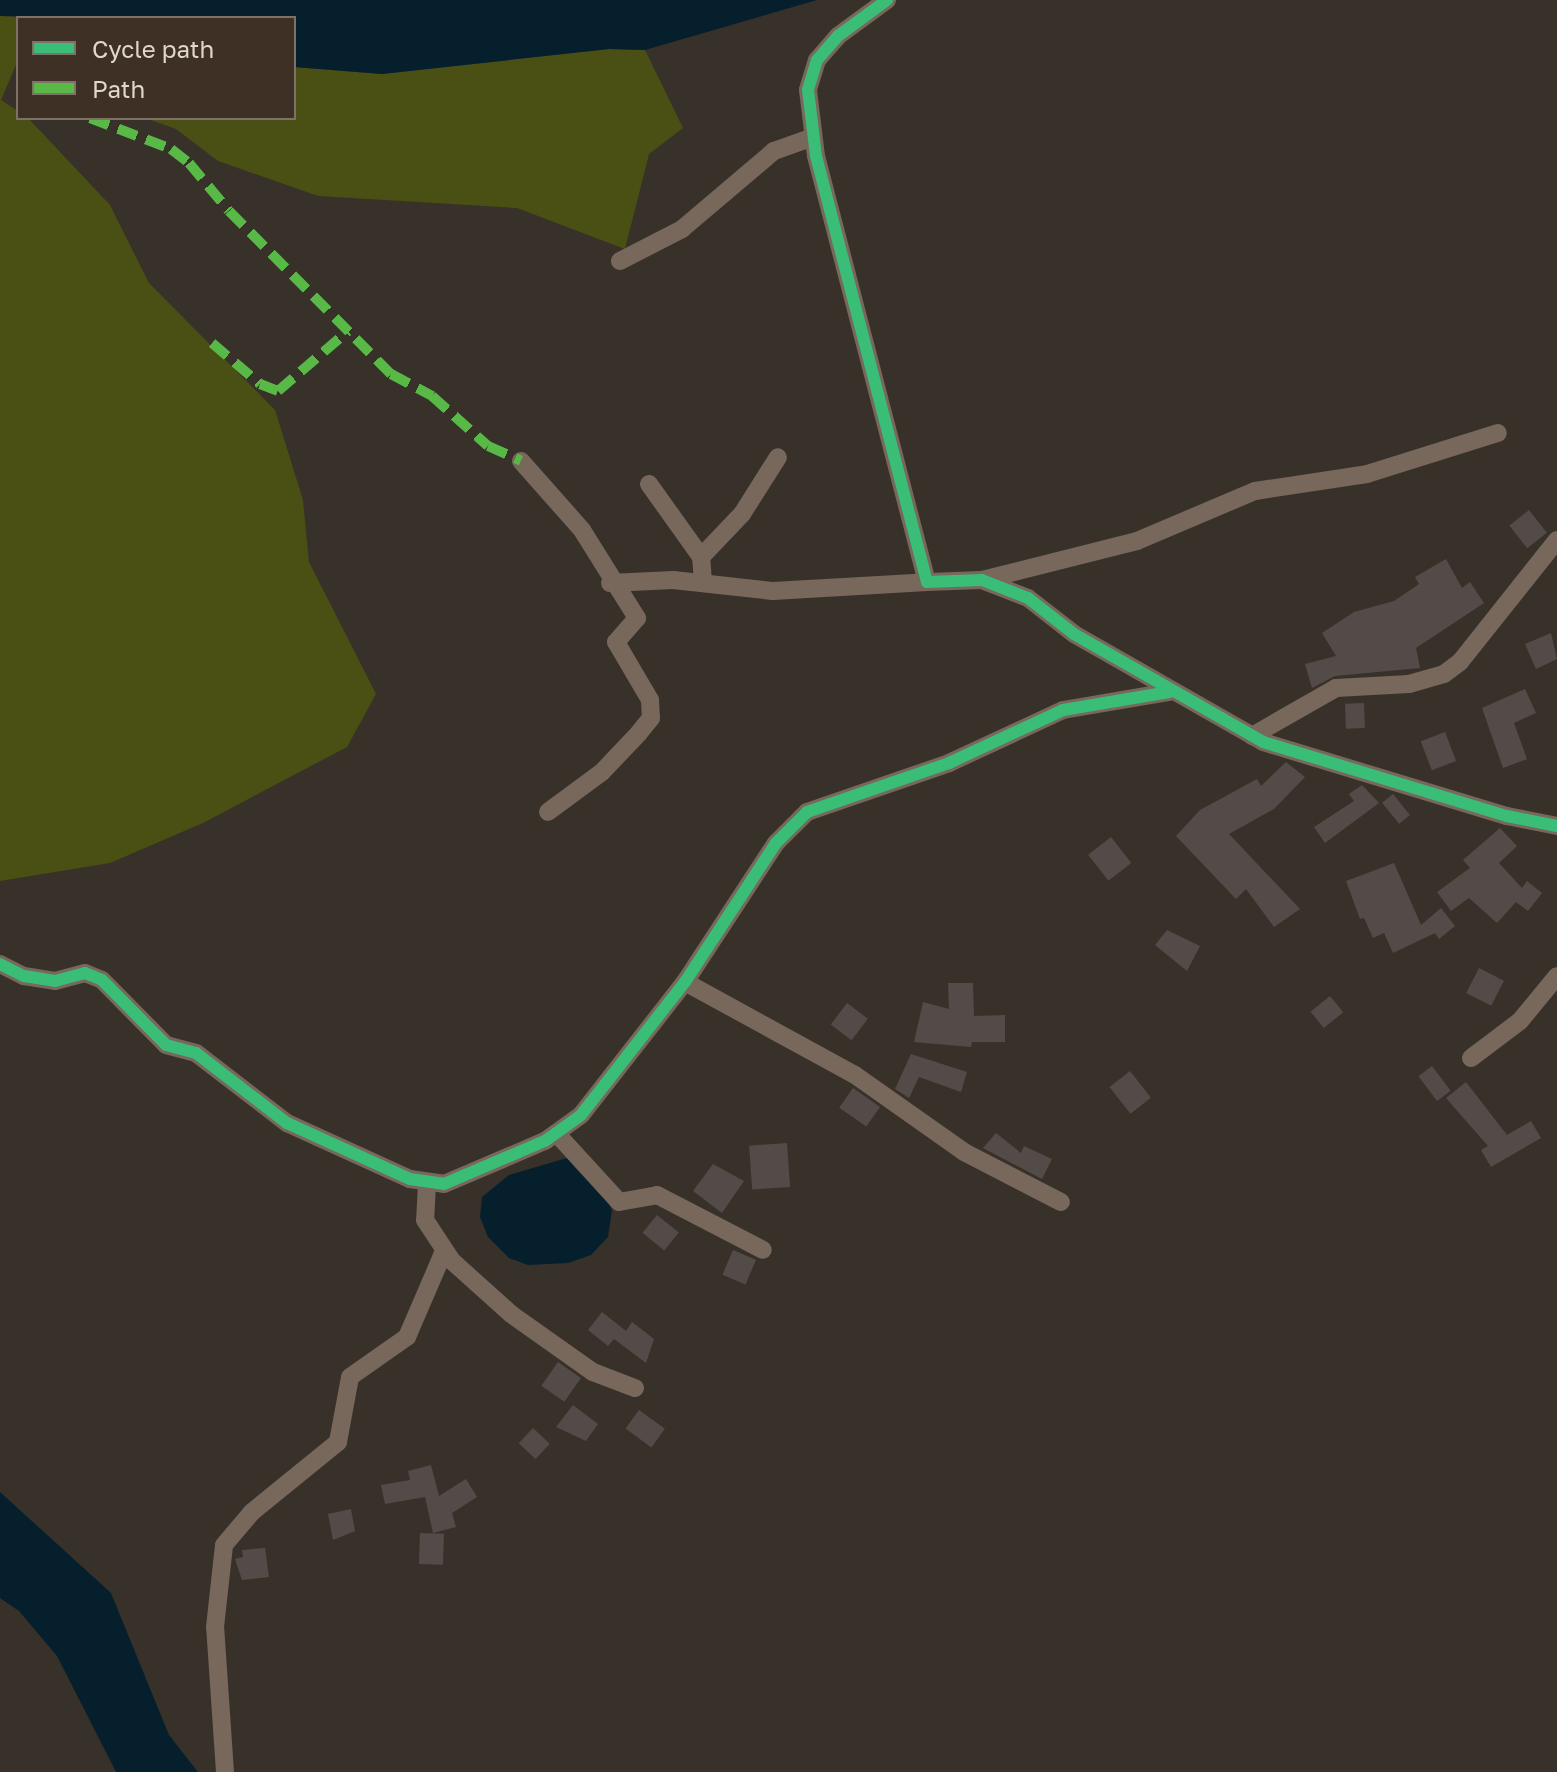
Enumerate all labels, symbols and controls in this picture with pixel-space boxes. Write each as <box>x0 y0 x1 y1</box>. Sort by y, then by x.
legend <box>16 16 296 120</box>
text: Cycle path <box>92 34 214 63</box>
text: Path <box>92 74 145 103</box>

